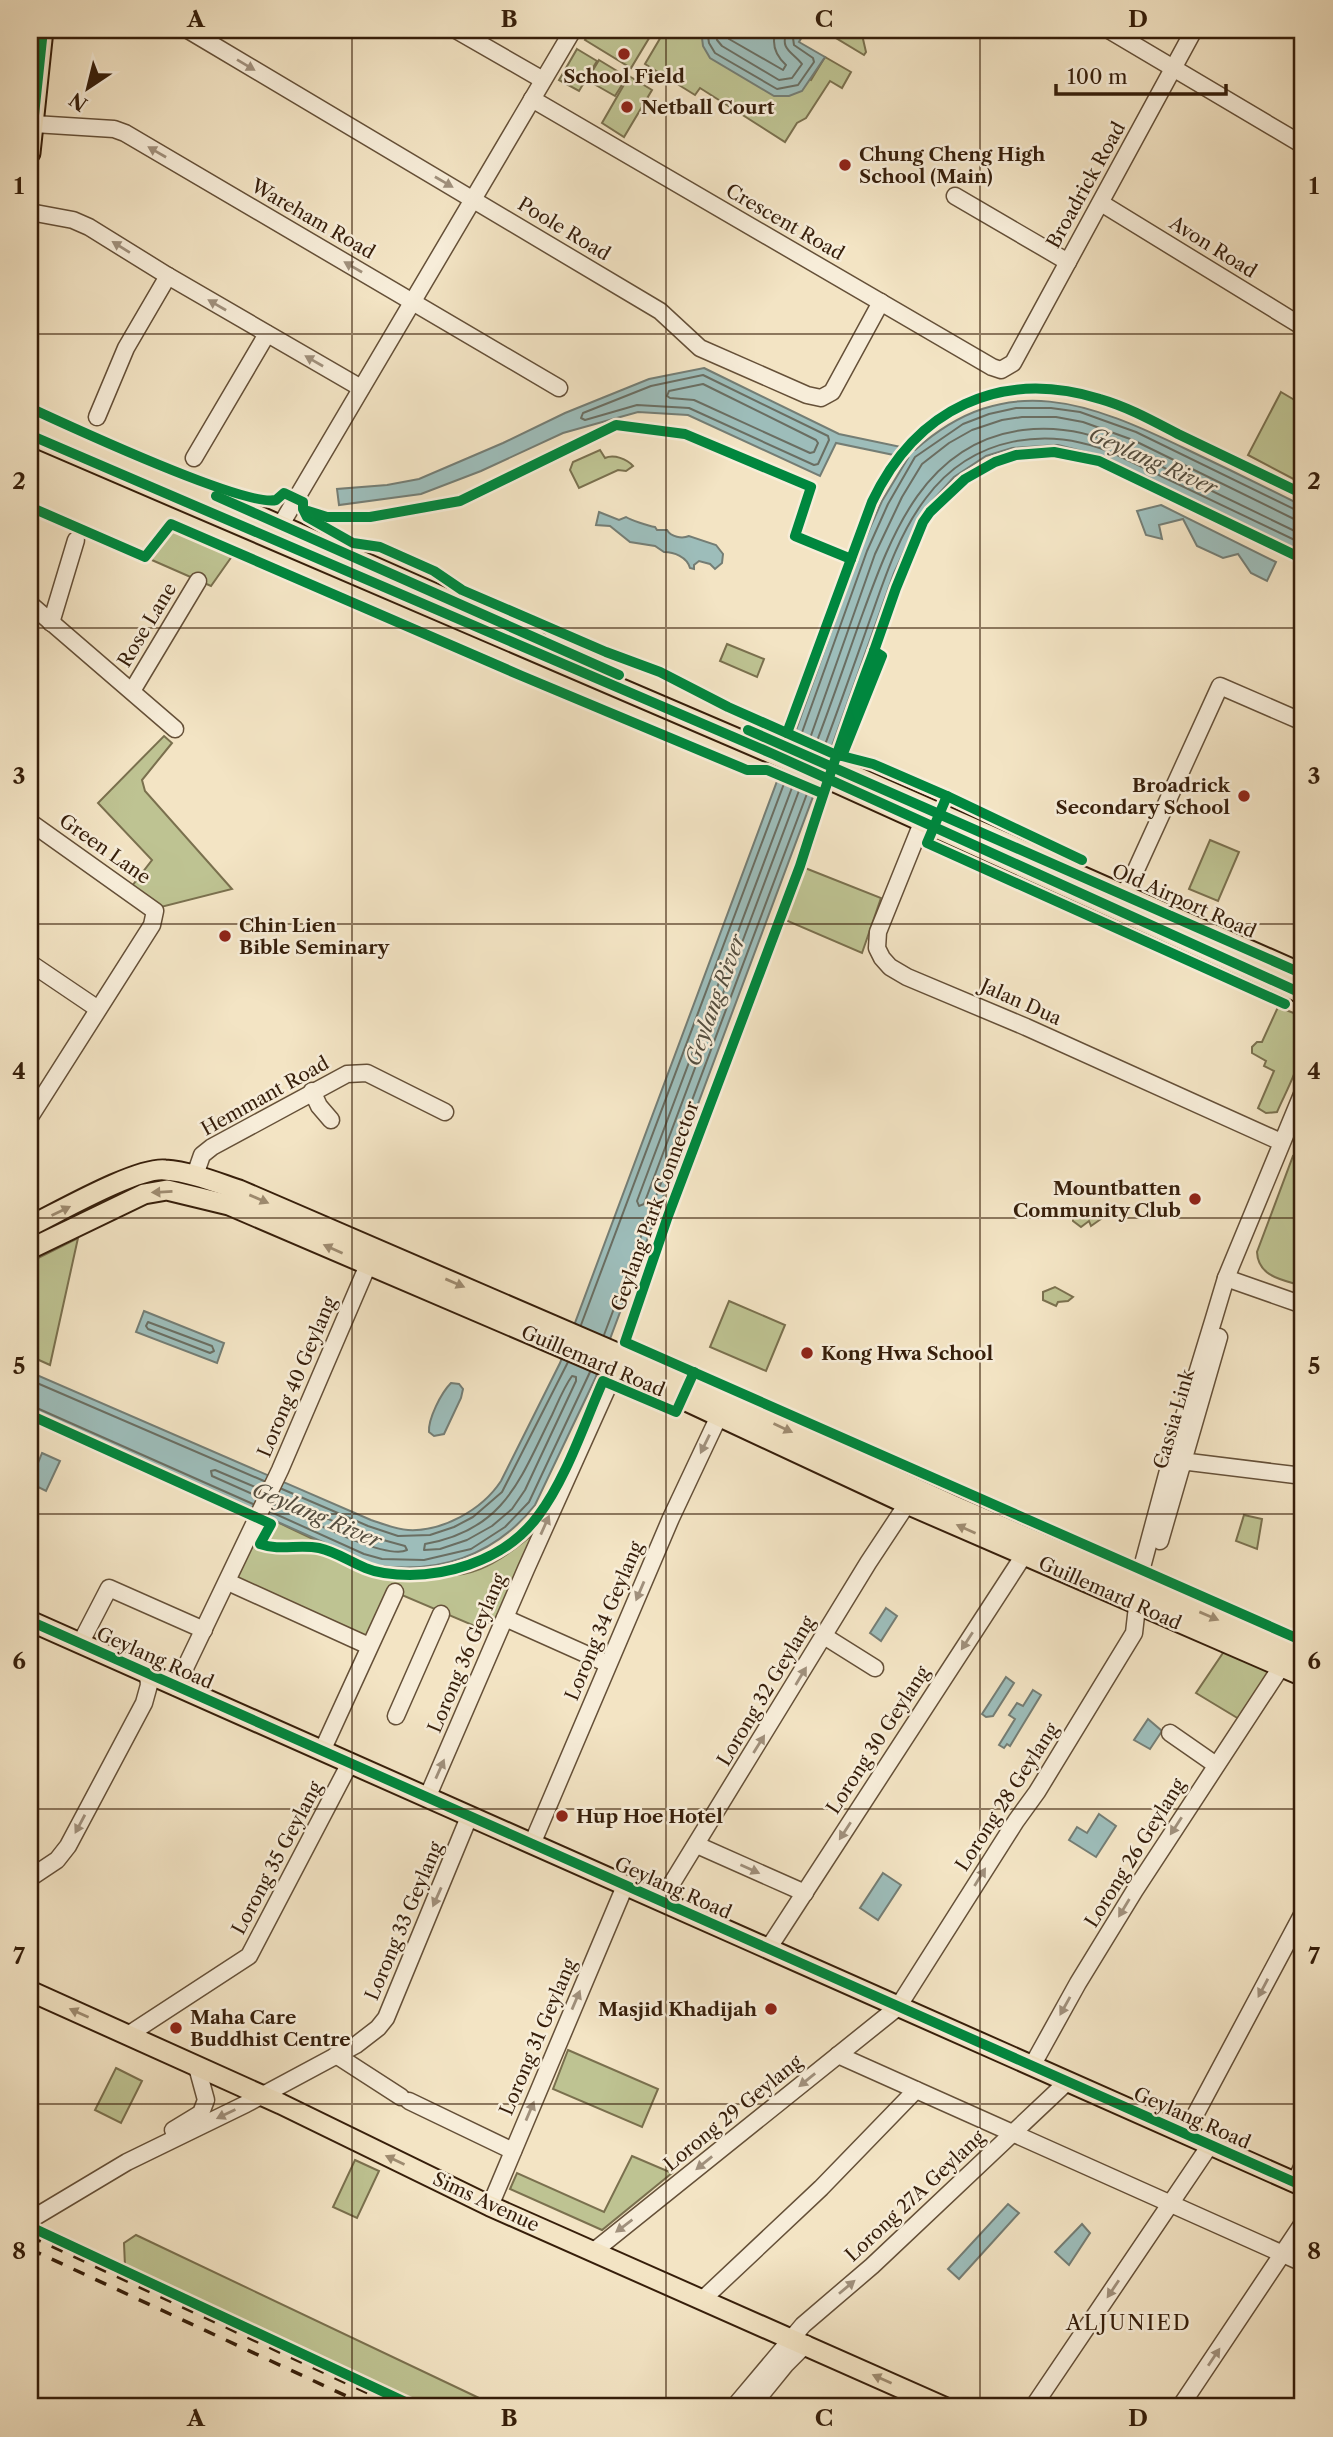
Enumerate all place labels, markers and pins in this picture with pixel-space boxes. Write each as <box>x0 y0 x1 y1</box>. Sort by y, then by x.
marker: School Field <box>616 46 632 62</box>
place label: School Field <box>563 65 685 88</box>
place label: Netball Court <box>641 96 775 119</box>
marker: Netball Court <box>619 99 635 115</box>
place label: Chung Cheng High School (Main) <box>859 143 1045 188</box>
marker: Chung Cheng High School (Main) <box>837 157 853 173</box>
place label: Broadrick Secondary School <box>1056 774 1230 819</box>
marker: Broadrick Secondary School <box>1236 788 1252 804</box>
place label: Chin Lien Bible Seminary <box>239 914 391 959</box>
marker: Chin Lien Bible Seminary <box>217 928 233 944</box>
place label: Mountbatten Community Club <box>1013 1177 1181 1222</box>
marker: Mountbatten Community Club <box>1187 1191 1203 1207</box>
place label: Kong Hwa School <box>821 1342 993 1365</box>
marker: Kong Hwa School <box>799 1345 815 1361</box>
place label: Hup Hoe Hotel <box>576 1805 723 1828</box>
marker: Hup Hoe Hotel <box>554 1808 570 1824</box>
place label: Masjid Khadijah <box>598 1998 757 2021</box>
marker: Masjid Khadijah <box>763 2001 779 2017</box>
place label: Maha Care Buddhist Centre <box>190 2006 351 2051</box>
marker: Maha Care Buddhist Centre <box>168 2020 184 2036</box>

